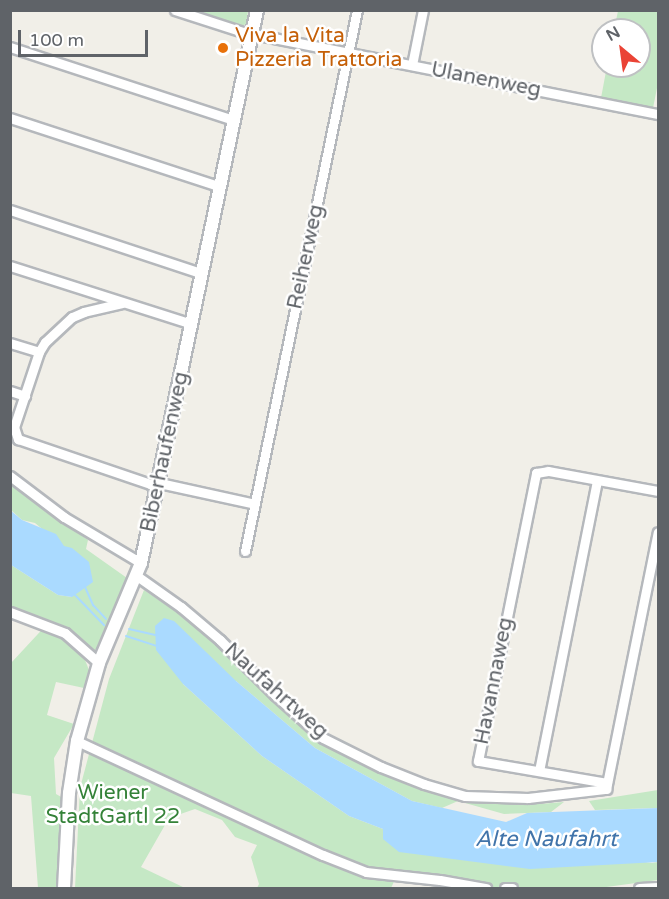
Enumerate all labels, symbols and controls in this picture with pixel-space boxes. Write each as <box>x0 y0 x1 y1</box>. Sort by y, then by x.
scale bar <box>21 18 152 56</box>
north arrow <box>591 18 651 78</box>
text: N <box>603 22 624 46</box>
place label: Viva la Vita Pizzeria Trattoria <box>235 23 402 73</box>
text: 100 m <box>29 29 84 51</box>
marker: Viva la Vita Pizzeria Trattoria <box>216 41 230 55</box>
street label: Ulanenweg <box>429 57 543 103</box>
street label: Reiherweg <box>283 202 329 312</box>
street label: Biberhaufenweg <box>136 369 194 535</box>
street label: Havannaweg <box>469 615 519 747</box>
street label: Naufahrtweg <box>219 638 333 744</box>
park label: Wiener StadtGartl 22 <box>46 780 180 830</box>
water label: Alte Naufahrt <box>475 827 617 853</box>

